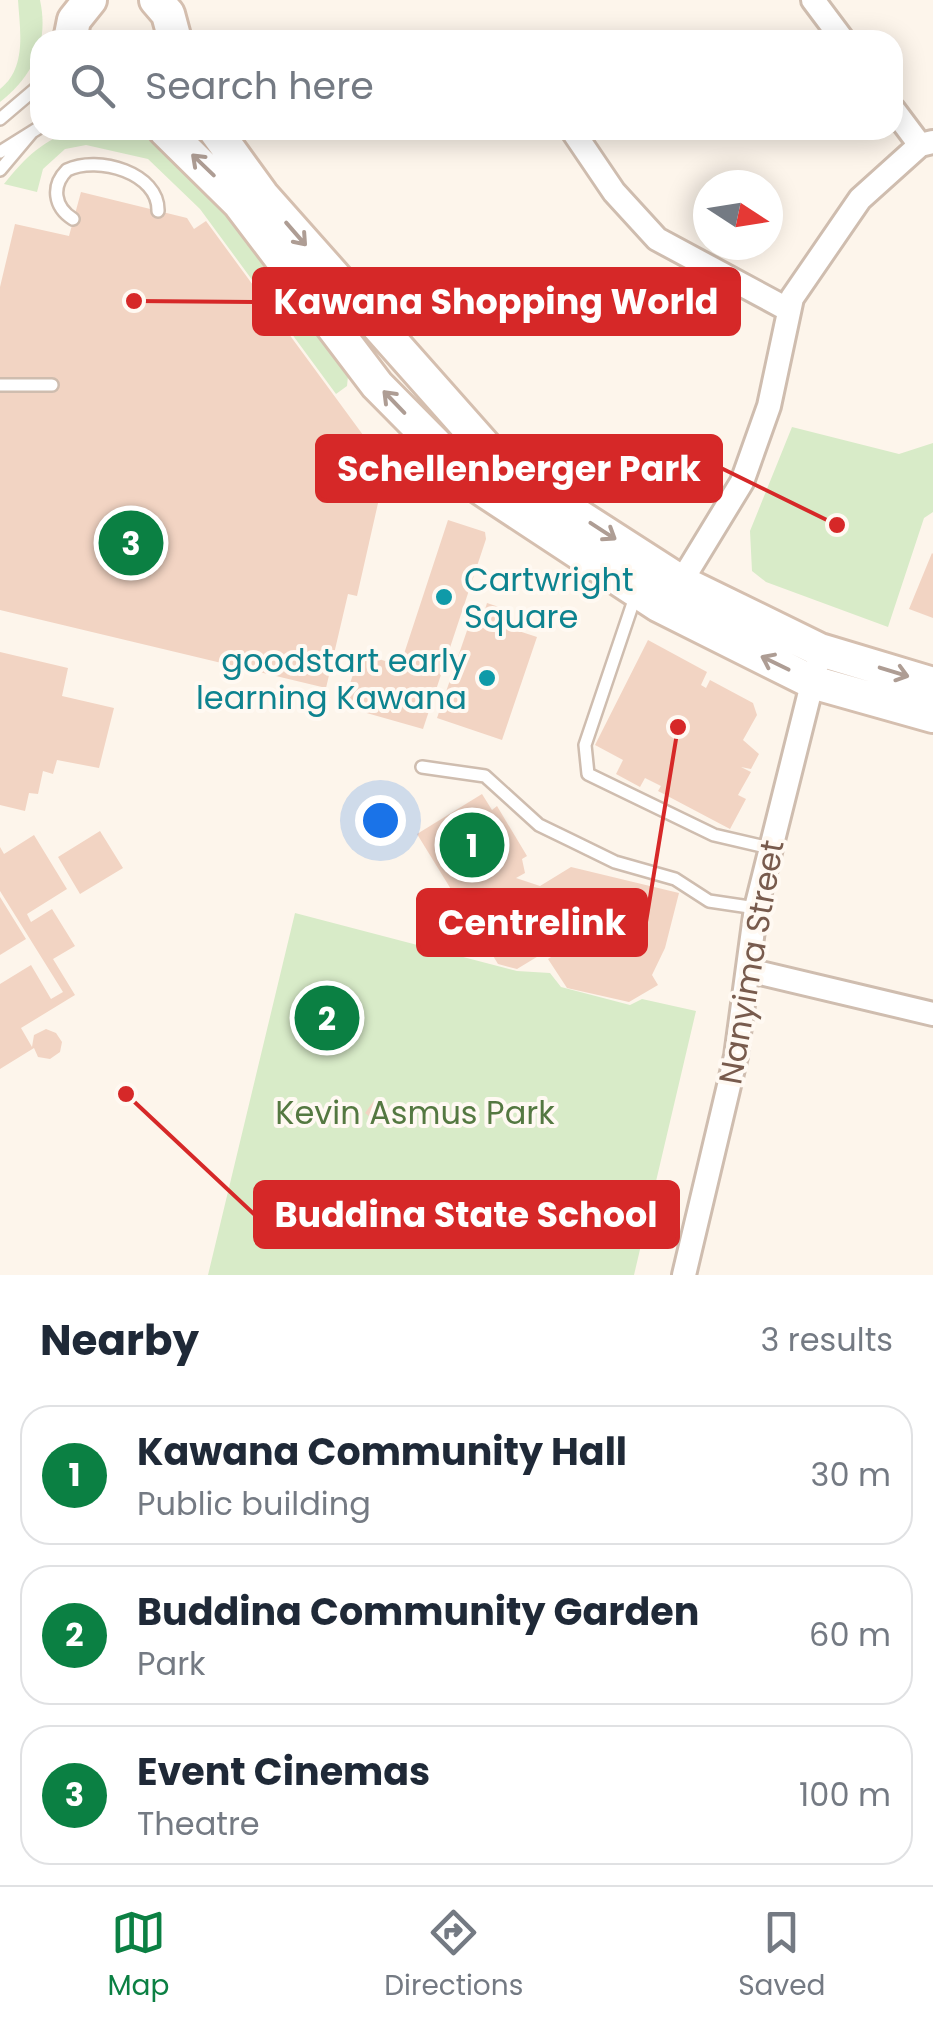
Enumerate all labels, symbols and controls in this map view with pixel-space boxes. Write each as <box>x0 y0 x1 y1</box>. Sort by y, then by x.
search box <box>30 30 903 140</box>
icon: search <box>65 58 120 113</box>
text: Search here <box>145 59 374 112</box>
one-way arrow <box>192 153 216 177</box>
north arrow <box>693 170 783 260</box>
one-way arrow <box>285 221 308 246</box>
callout: Kawana Shopping World <box>254 269 739 334</box>
text: Kawana Shopping World <box>273 277 719 326</box>
one-way arrow <box>382 390 407 415</box>
callout: Schellenberger Park <box>317 436 721 501</box>
text: Schellenberger Park <box>337 444 701 493</box>
pin: 3 <box>98 506 164 580</box>
one-way arrow <box>588 521 616 542</box>
place label: Cartwright Square <box>464 557 634 639</box>
marker: Cartwright Square <box>433 586 455 608</box>
place label: goodstart early learning Kawana <box>196 638 467 720</box>
one-way arrow <box>760 653 790 672</box>
one-way arrow <box>877 664 909 682</box>
marker: goodstart early learning Kawana <box>476 667 498 689</box>
your location <box>355 795 406 846</box>
pin: 1 <box>440 808 504 882</box>
street label: Nanyima Street <box>707 836 795 1088</box>
callout: Centrelink <box>418 890 646 955</box>
text: Centrelink <box>438 898 627 947</box>
pin: 2 <box>294 980 360 1056</box>
park label: Kevin Asmus Park <box>275 1090 555 1135</box>
callout: Buddina State School <box>255 1182 678 1247</box>
text: Buddina State School <box>274 1190 658 1239</box>
text: Nearby <box>40 1311 199 1370</box>
text: 3 results <box>760 1317 893 1362</box>
text: Kawana Community Hall <box>137 1425 627 1478</box>
text: 1 <box>68 1452 81 1497</box>
text: 30 m <box>811 1452 891 1497</box>
text: Public building <box>137 1481 371 1526</box>
text: Buddina Community Garden <box>137 1585 699 1638</box>
text: 2 <box>65 1612 84 1657</box>
text: 60 m <box>809 1612 891 1657</box>
text: Park <box>137 1641 206 1686</box>
text: Event Cinemas <box>137 1745 430 1798</box>
text: 3 <box>65 1772 84 1817</box>
text: 100 m <box>799 1772 891 1817</box>
text: Theatre <box>137 1801 260 1846</box>
tab: Map <box>107 1905 169 2007</box>
tab: Directions <box>384 1905 523 2007</box>
tab: Saved <box>738 1905 826 2007</box>

